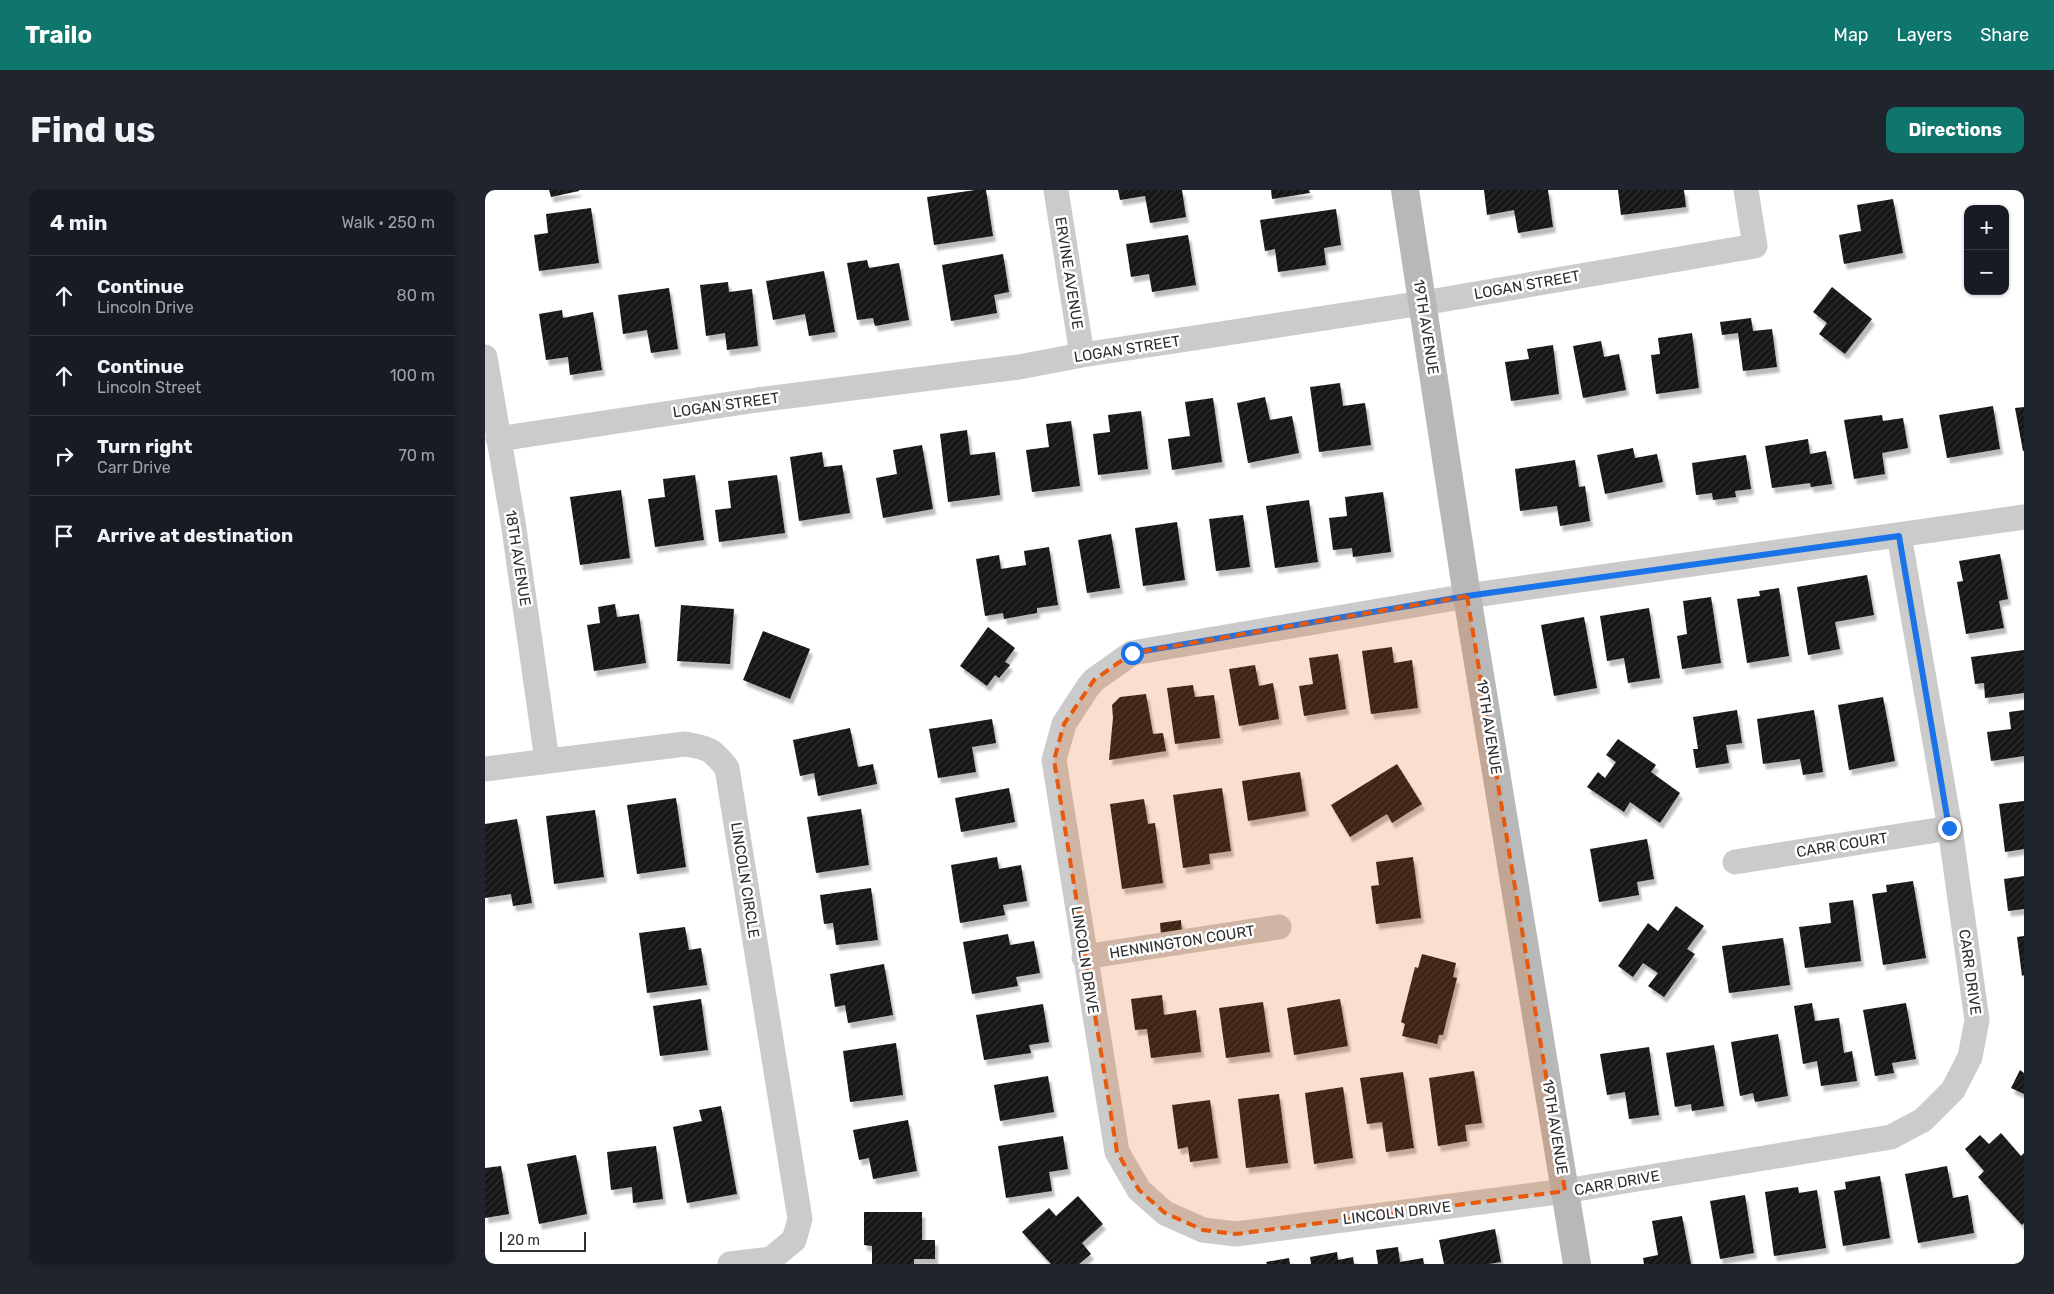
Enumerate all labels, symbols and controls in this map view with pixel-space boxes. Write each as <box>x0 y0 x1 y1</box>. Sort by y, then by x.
text: Trailo <box>25 21 92 49</box>
text: Map <box>1834 24 1869 46</box>
text: Layers <box>1897 24 1952 46</box>
text: Share <box>1980 24 2029 46</box>
button: Directions <box>1886 107 2024 153</box>
text: Find us <box>30 109 155 151</box>
map controls <box>1964 205 2009 295</box>
button: + <box>1964 205 2009 250</box>
text: 4 min <box>50 210 108 235</box>
text: Walk · 250 m <box>341 213 435 232</box>
street label: ERVINE AVENUE <box>1051 216 1087 330</box>
button: − <box>1964 250 2009 295</box>
street label: LOGAN STREET <box>1473 267 1582 303</box>
text: Continue <box>97 275 184 298</box>
street label: 19TH AVENUE <box>1410 278 1442 376</box>
icon: ahead <box>50 282 78 310</box>
text: 80 m <box>397 286 435 305</box>
text: Lincoln Drive <box>97 298 194 317</box>
street label: LOGAN STREET <box>1073 332 1182 366</box>
text: Continue <box>97 355 184 378</box>
icon: ahead <box>50 362 78 390</box>
text: 100 m <box>390 366 435 385</box>
text: Lincoln Street <box>97 378 201 397</box>
street label: LOGAN STREET <box>672 389 781 421</box>
text: Turn right <box>97 435 192 458</box>
icon: right <box>50 442 78 470</box>
text: 70 m <box>398 446 435 465</box>
text: Carr Drive <box>97 458 171 477</box>
street label: 18TH AVENUE <box>502 509 534 607</box>
icon: arrive <box>50 522 78 550</box>
text: Arrive at destination <box>97 524 293 547</box>
route start <box>1121 642 1144 665</box>
street label: 19TH AVENUE <box>1473 678 1505 776</box>
route end <box>1938 817 1961 840</box>
street label: LINCOLN CIRCLE <box>727 821 763 939</box>
street label: CARR COURT <box>1795 829 1889 861</box>
street label: LINCOLN DRIVE <box>1068 905 1102 1015</box>
street label: HENNINGTON COURT <box>1108 922 1256 962</box>
street label: CARR DRIVE <box>1955 928 1985 1016</box>
street label: 19TH AVENUE <box>1539 1078 1571 1176</box>
street label: CARR DRIVE <box>1573 1167 1661 1199</box>
street label: LINCOLN DRIVE <box>1342 1197 1452 1229</box>
scale bar <box>500 1229 586 1252</box>
text: 20 m <box>507 1232 540 1249</box>

